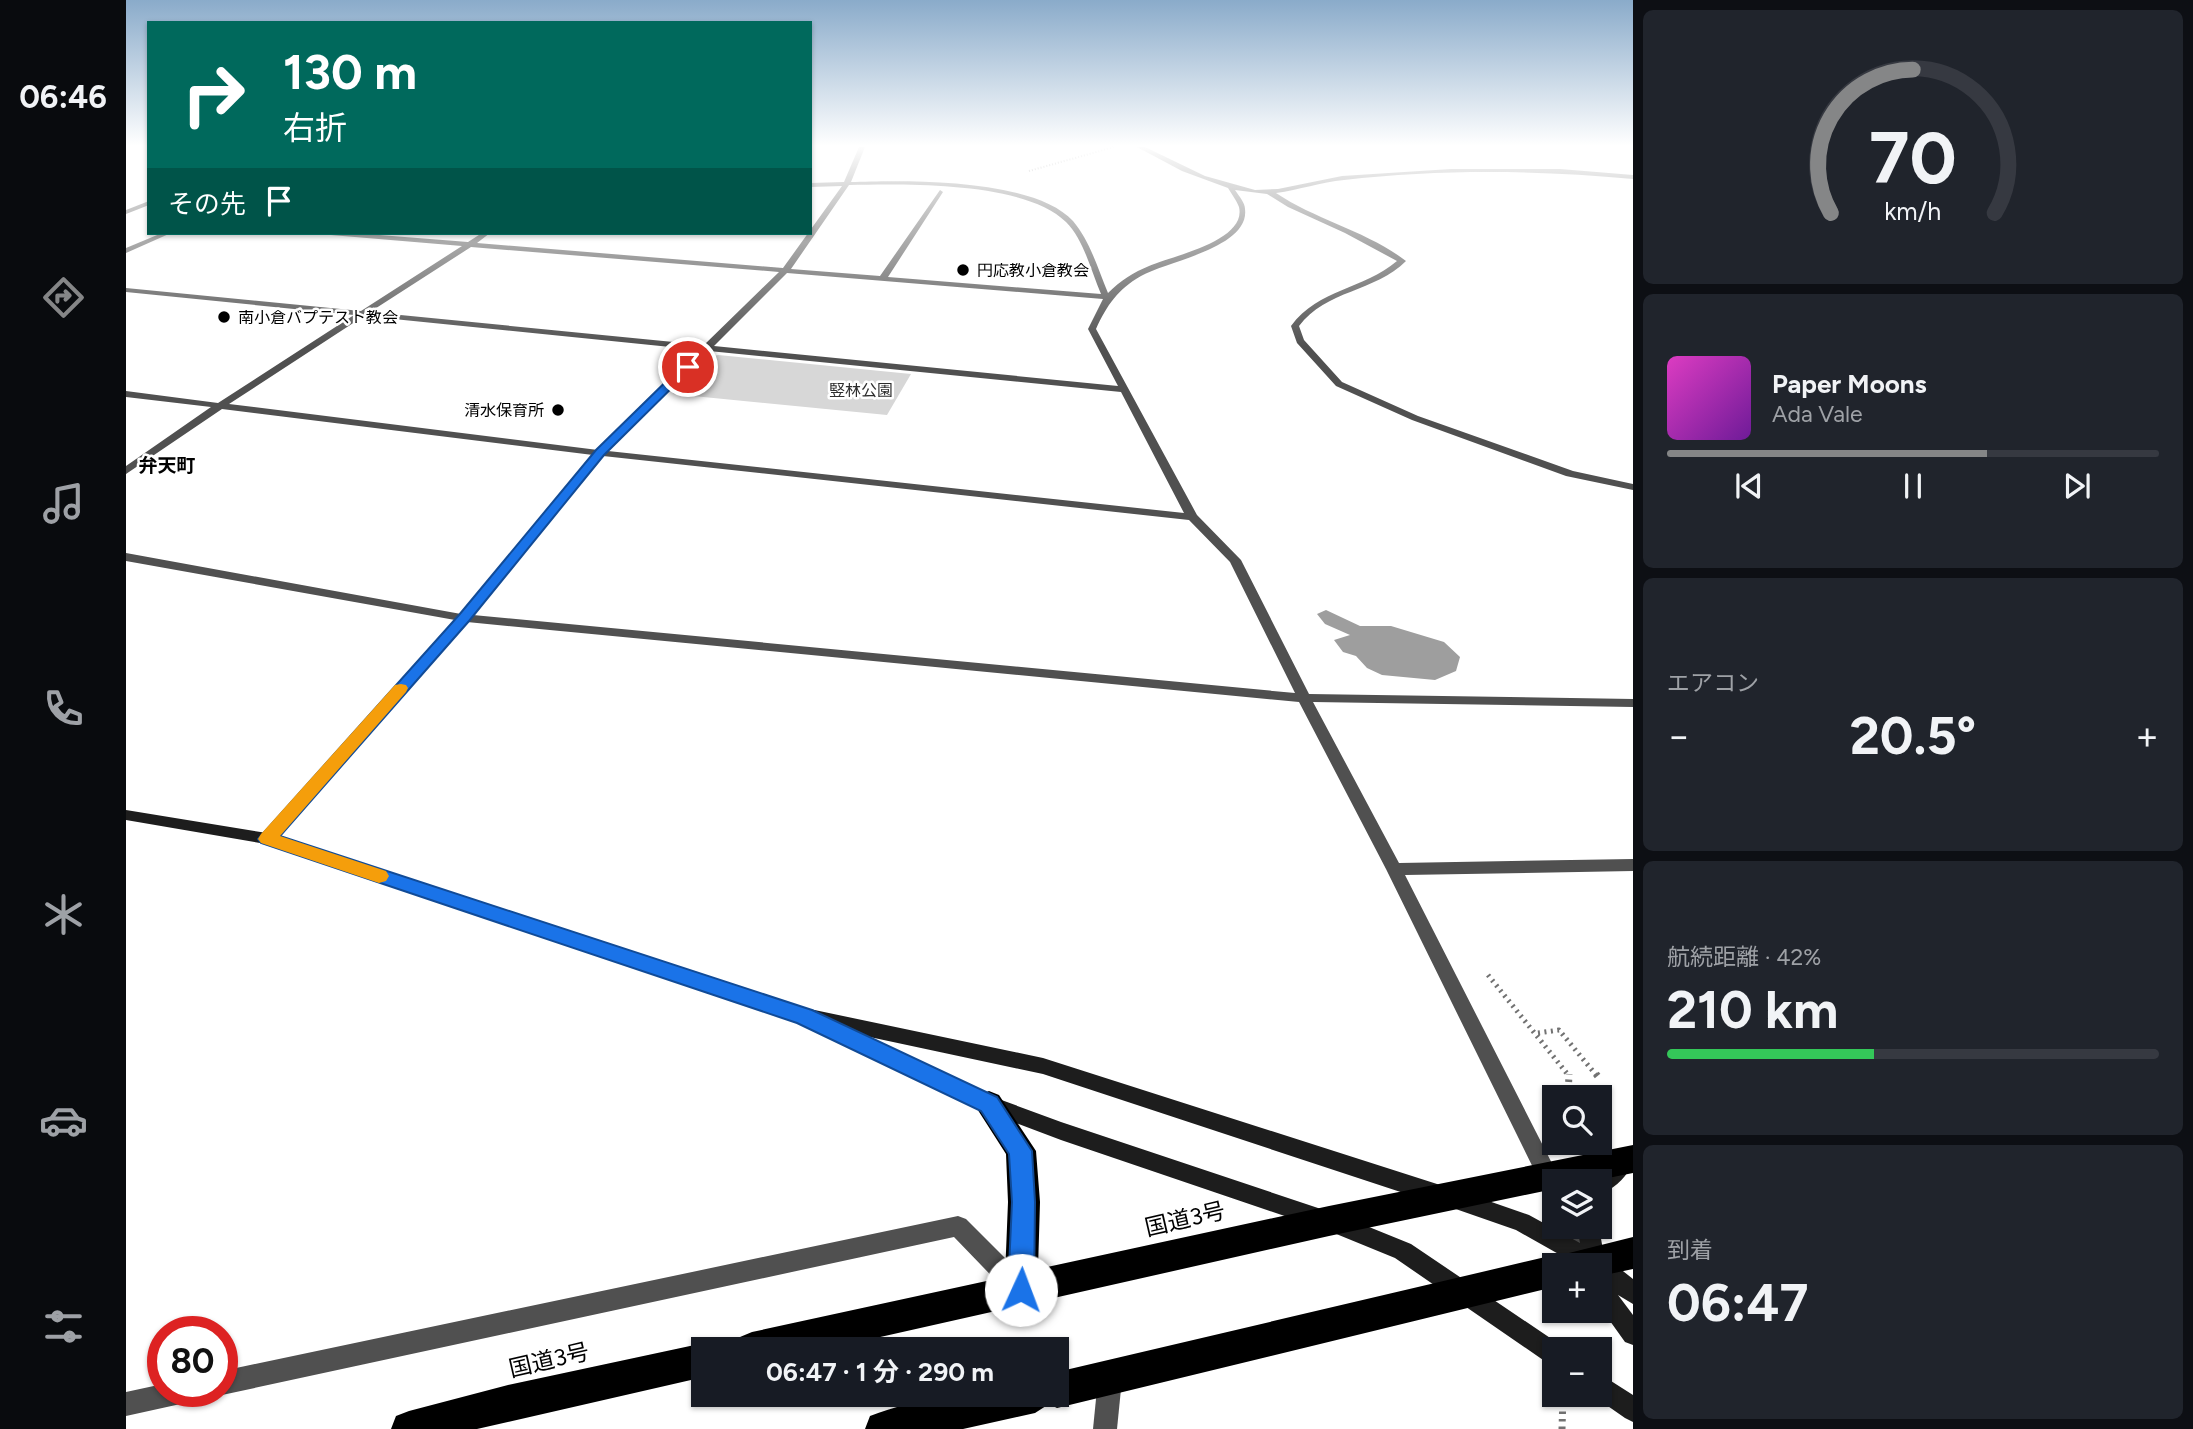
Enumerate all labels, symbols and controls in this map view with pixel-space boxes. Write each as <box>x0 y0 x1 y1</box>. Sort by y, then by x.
text: 130 m <box>283 42 417 101</box>
icon: right <box>168 49 259 140</box>
text: 06:46 <box>19 78 107 116</box>
text: 右折 <box>283 109 347 147</box>
text: 70 <box>1869 114 1957 201</box>
icon: arrive <box>260 182 298 220</box>
text: その先 <box>168 188 246 220</box>
text: km/h <box>1884 196 1942 226</box>
place label: 円応教小倉教会 <box>977 261 1089 280</box>
marker: 円応教小倉教会 <box>955 262 971 278</box>
icon: directions <box>39 273 88 322</box>
place label: 南小倉バプテスト教会 <box>238 308 398 327</box>
marker: 南小倉バプテスト教会 <box>216 309 232 325</box>
pin <box>658 337 718 397</box>
icon: arrive <box>669 348 707 386</box>
text: Paper Moons <box>1772 368 1927 400</box>
park label: 竪林公園 <box>829 381 893 400</box>
text: Ada Vale <box>1772 400 1863 428</box>
place label: 清水保育所 <box>464 401 544 420</box>
marker: 清水保育所 <box>550 402 566 418</box>
district label: 弁天町 <box>138 454 196 477</box>
icon: previous <box>1730 467 1768 505</box>
icon: pause <box>1894 467 1932 505</box>
icon: next <box>2058 467 2096 505</box>
icon: music <box>39 479 88 528</box>
text: エアコン <box>1667 669 1759 697</box>
icon: phone <box>39 684 88 733</box>
text: 20.5° <box>1850 705 1976 767</box>
text: − <box>1667 713 1691 759</box>
text: + <box>2135 713 2159 759</box>
icon: climate <box>39 890 88 939</box>
text: 航続距離 · 42% <box>1667 943 1821 971</box>
text: 210 km <box>1667 979 1838 1041</box>
map controls <box>1542 1085 1612 1407</box>
button: search <box>1542 1085 1612 1155</box>
icon: car <box>39 1096 88 1145</box>
button: layers <box>1542 1169 1612 1239</box>
street label: 国道3号 <box>1142 1196 1228 1242</box>
text: 到着 <box>1667 1236 1713 1264</box>
position arrow <box>984 1253 1058 1327</box>
button: + <box>1542 1253 1612 1323</box>
text: 06:47 <box>1667 1272 1808 1334</box>
icon: filters <box>39 1302 88 1351</box>
speed limit sign: 80 <box>147 1316 238 1407</box>
street label: 国道3号 <box>506 1337 592 1383</box>
button: − <box>1542 1337 1612 1407</box>
text: 06:47 · 1 分 · 290 m <box>766 1356 994 1388</box>

